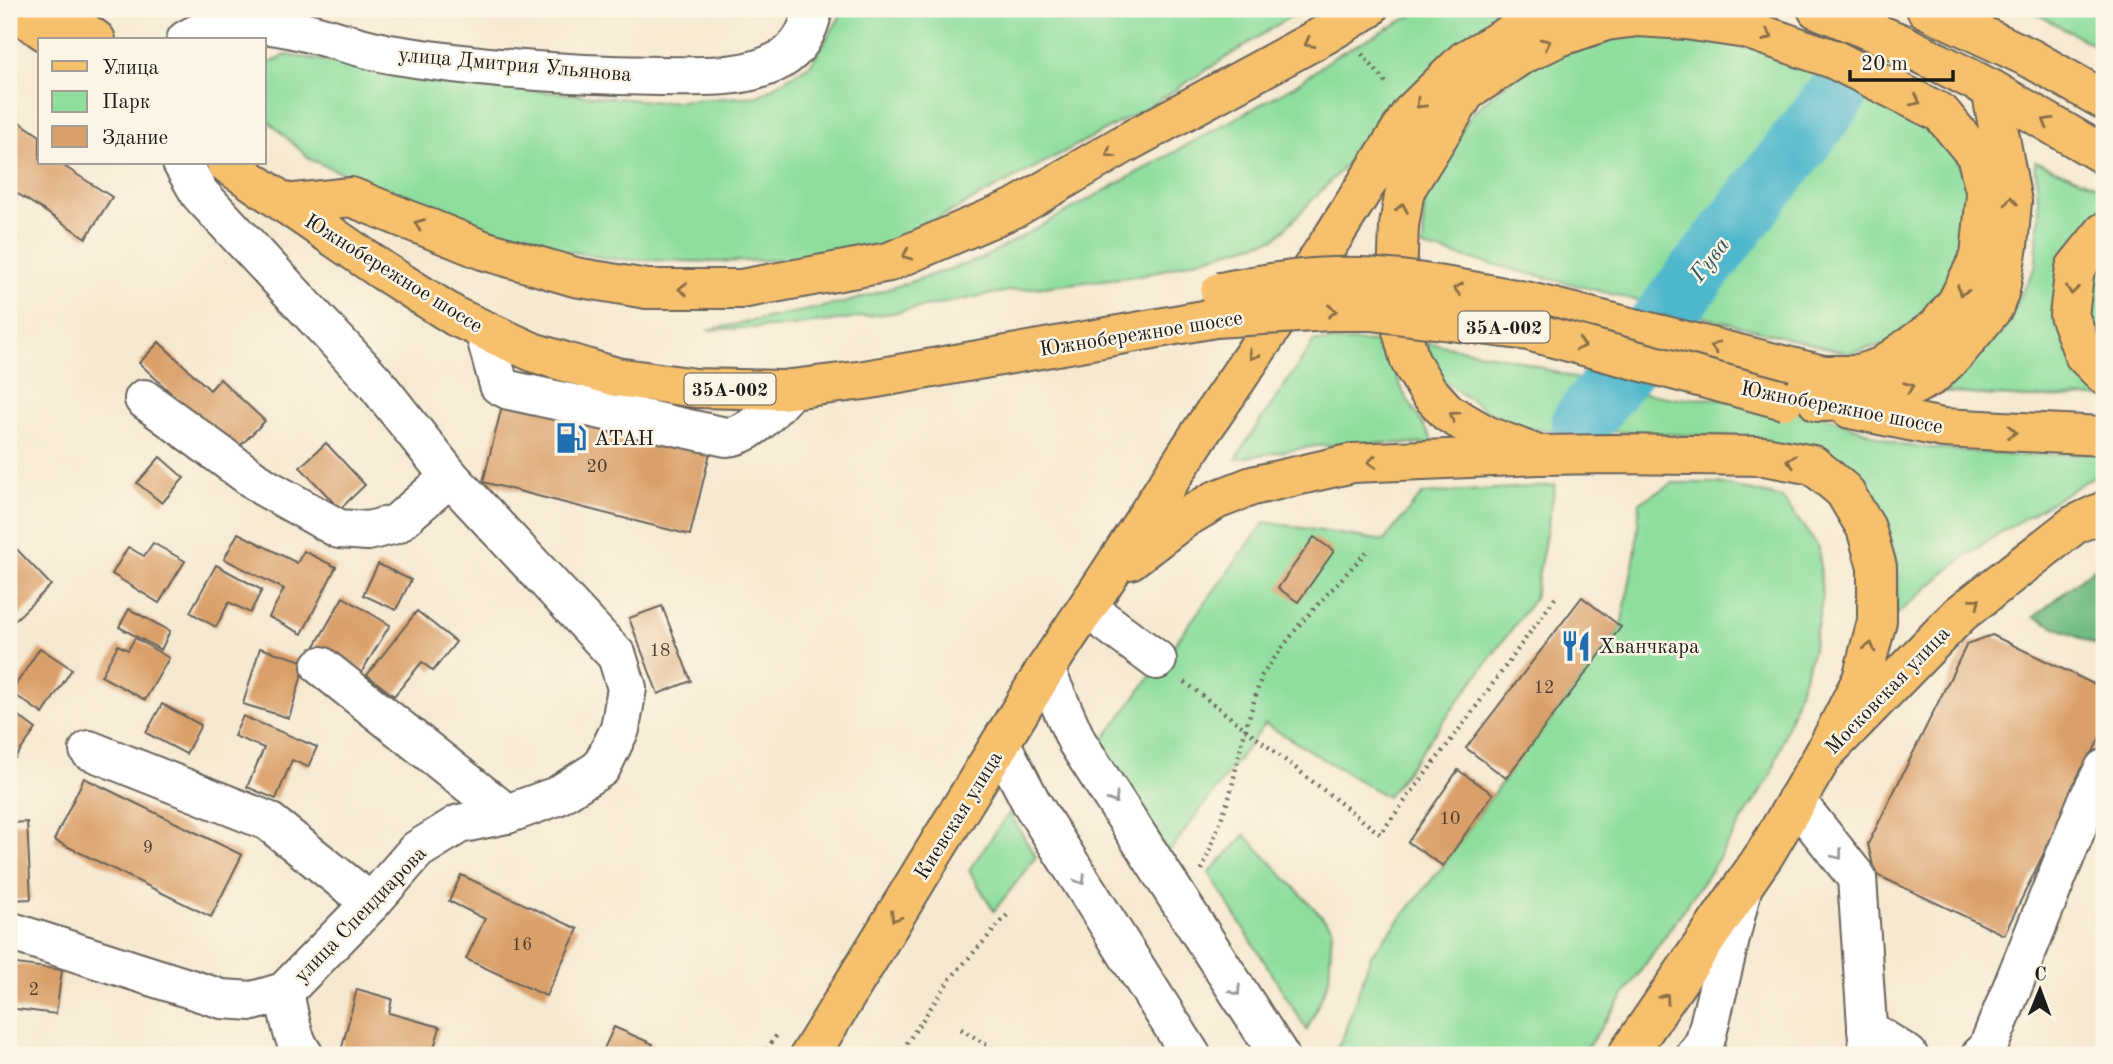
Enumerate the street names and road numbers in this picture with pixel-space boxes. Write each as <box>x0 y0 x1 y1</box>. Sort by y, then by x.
street label: улица Дмитрия Ульянова <box>397 45 632 86</box>
street label: Южнобережное шоссе <box>300 211 486 338</box>
street label: Южнобережное шоссе <box>1038 308 1244 361</box>
road number: 35А-002 <box>1458 312 1550 342</box>
road number: 35А-002 <box>684 374 776 404</box>
street label: Южнобережное шоссе <box>1739 379 1945 438</box>
street label: Московская улица <box>1822 623 1954 759</box>
street label: Киевская улица <box>911 748 1007 884</box>
street label: улица Спендиарова <box>291 843 431 987</box>

